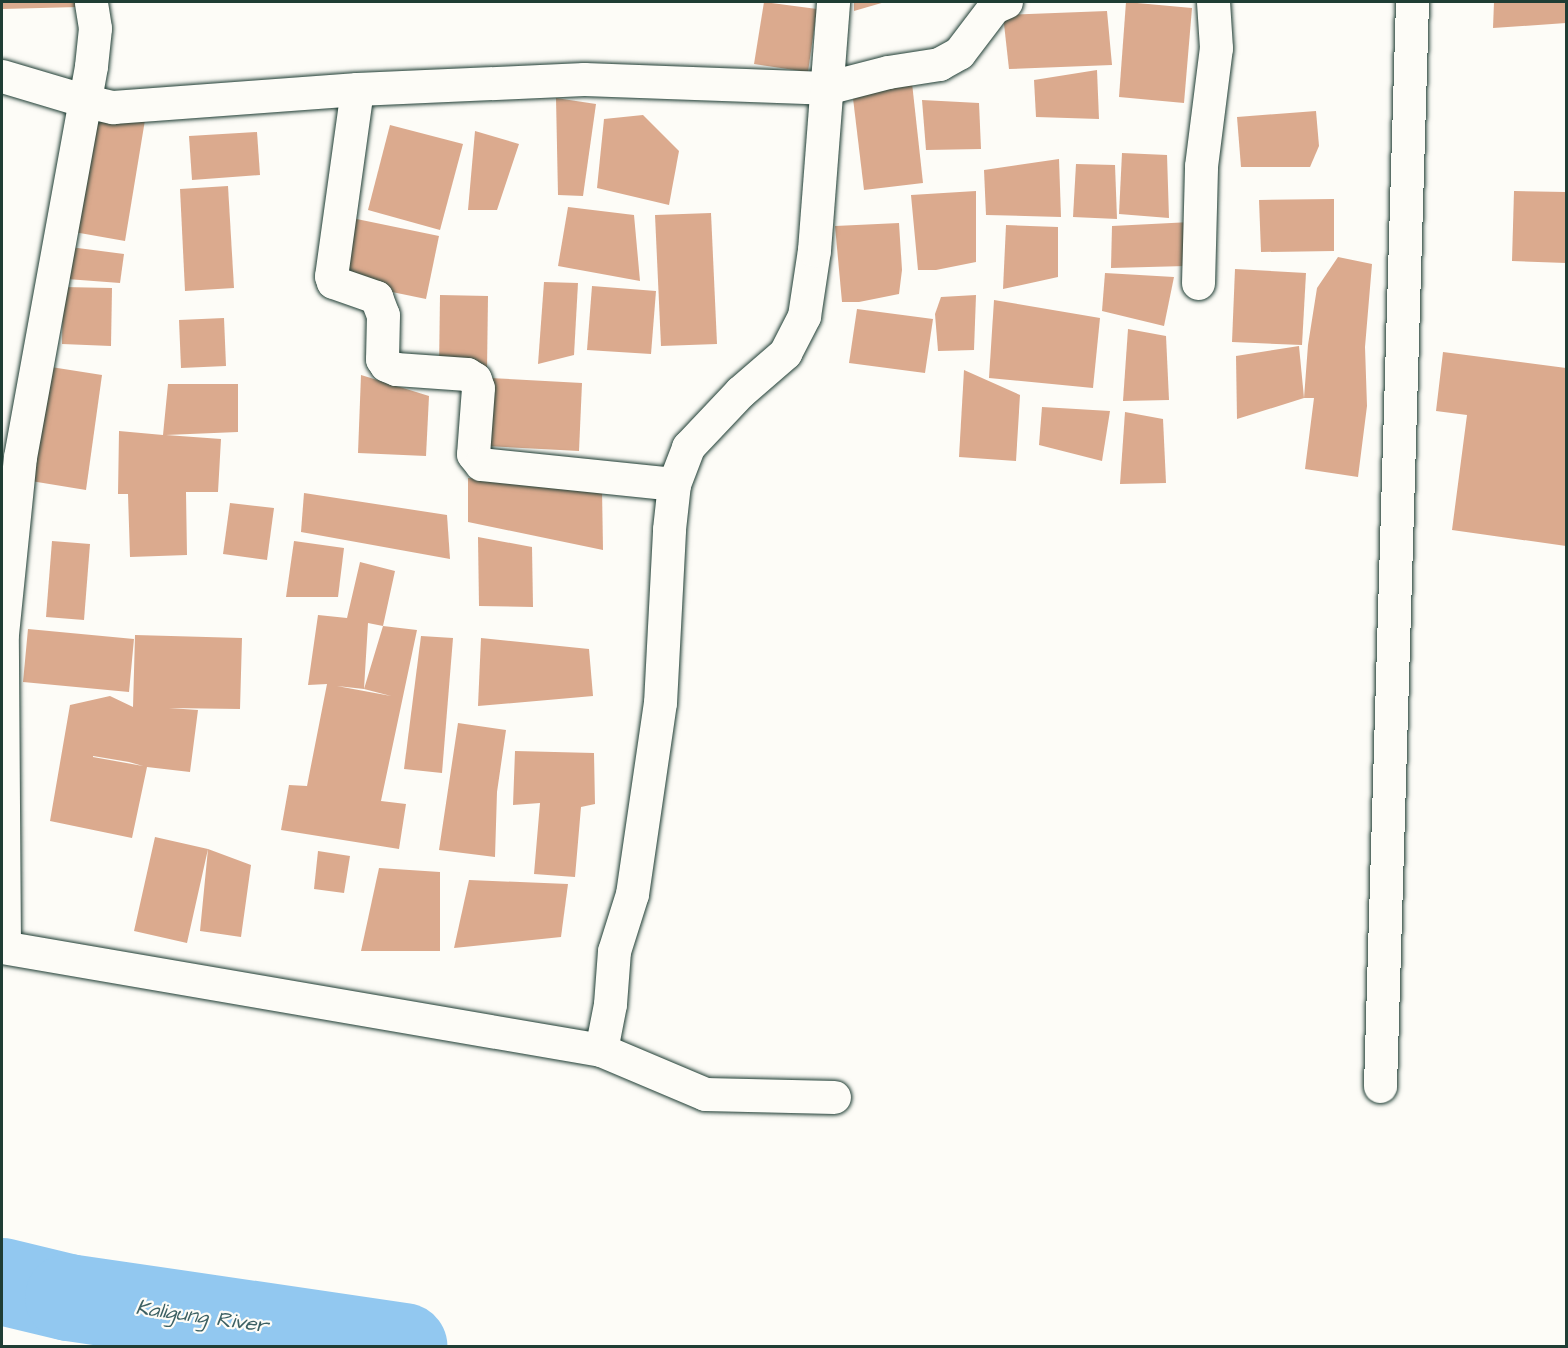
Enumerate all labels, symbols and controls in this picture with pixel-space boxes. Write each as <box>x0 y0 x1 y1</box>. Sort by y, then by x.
water label: Kaligung River <box>134 1295 270 1339</box>

